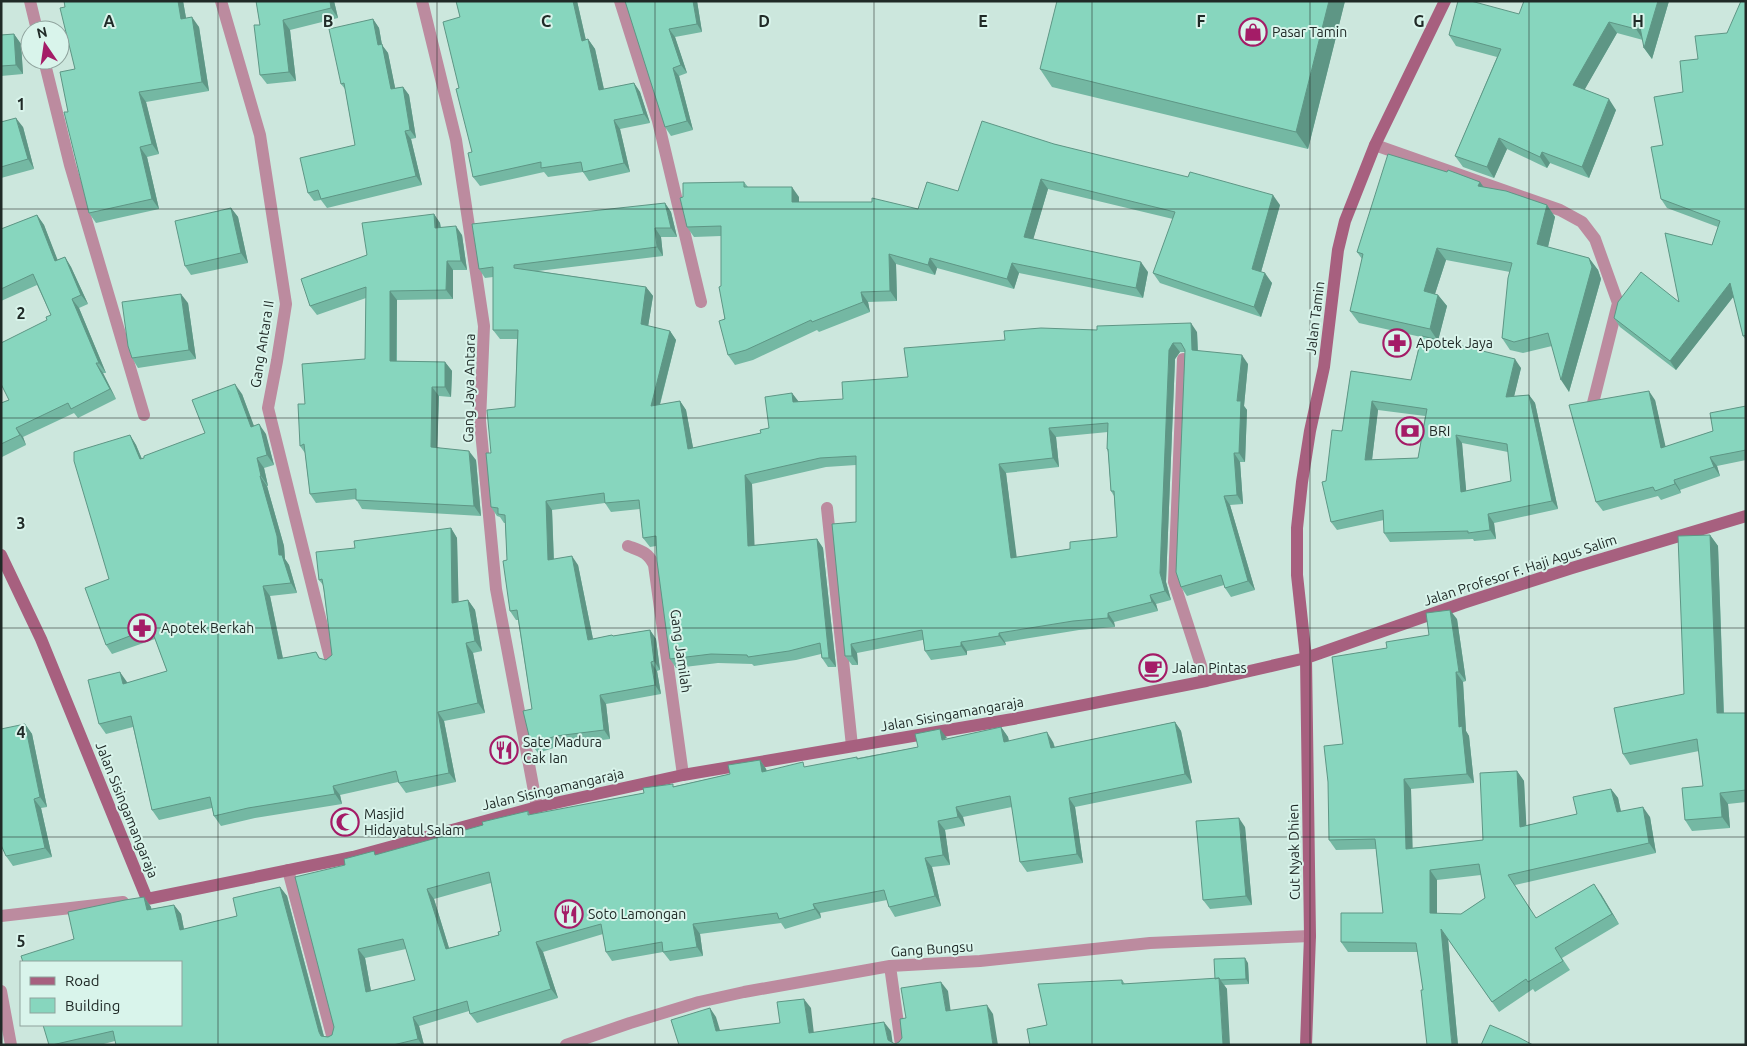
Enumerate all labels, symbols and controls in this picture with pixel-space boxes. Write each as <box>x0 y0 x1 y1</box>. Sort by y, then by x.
text: A <box>103 12 115 30</box>
text: B <box>323 12 333 30</box>
text: C <box>541 12 551 30</box>
text: D <box>758 12 770 30</box>
text: E <box>978 12 988 30</box>
text: F <box>1197 12 1206 30</box>
text: G <box>1413 12 1425 30</box>
text: H <box>1632 12 1644 30</box>
shop icon: Pasar Tamin <box>1238 17 1268 47</box>
north arrow <box>20 20 70 70</box>
text: N <box>35 23 49 41</box>
place label: Pasar Tamin <box>1272 24 1347 40</box>
text: 1 <box>16 95 26 113</box>
street label: Jalan Tamin <box>1303 280 1327 356</box>
street label: Gang Antara II <box>247 299 277 389</box>
text: 2 <box>16 304 26 322</box>
pharmacy icon: Apotek Jaya <box>1382 328 1412 358</box>
street label: Gang Jaya Antara <box>460 333 478 443</box>
place label: Apotek Jaya <box>1416 335 1493 351</box>
bank icon: BRI <box>1395 416 1425 446</box>
place label: BRI <box>1429 423 1450 439</box>
text: 3 <box>16 514 26 532</box>
street label: Jalan Profesor F. Haji Agus Salim <box>1421 531 1619 609</box>
street label: Gang Jamilah <box>667 608 695 694</box>
pharmacy icon: Apotek Berkah <box>127 613 157 643</box>
place label: Apotek Berkah <box>161 620 254 636</box>
cafe icon: Jalan Pintas <box>1138 653 1168 683</box>
place label: Jalan Pintas <box>1172 660 1247 676</box>
street label: Jalan Sisingamangaraja <box>879 694 1025 734</box>
text: 4 <box>16 723 26 741</box>
place label: Sate Madura Cak Ian <box>523 734 602 766</box>
restaurant icon: Sate Madura Cak Ian <box>489 735 519 765</box>
street label: Jalan Sisingamangaraja <box>92 740 162 880</box>
street label: Jalan Sisingamangaraja <box>480 765 626 813</box>
street label: Cut Nyak Dhien <box>1285 804 1303 900</box>
place label: Masjid Hidayatul Salam <box>364 806 464 838</box>
mosque icon: Masjid Hidayatul Salam <box>330 807 360 837</box>
restaurant icon: Soto Lamongan <box>554 899 584 929</box>
place label: Soto Lamongan <box>588 906 686 922</box>
text: 5 <box>16 932 26 950</box>
street label: Gang Bungsu <box>890 938 974 960</box>
legend <box>20 961 182 1026</box>
text: Road <box>65 972 100 989</box>
text: Building <box>65 997 120 1014</box>

